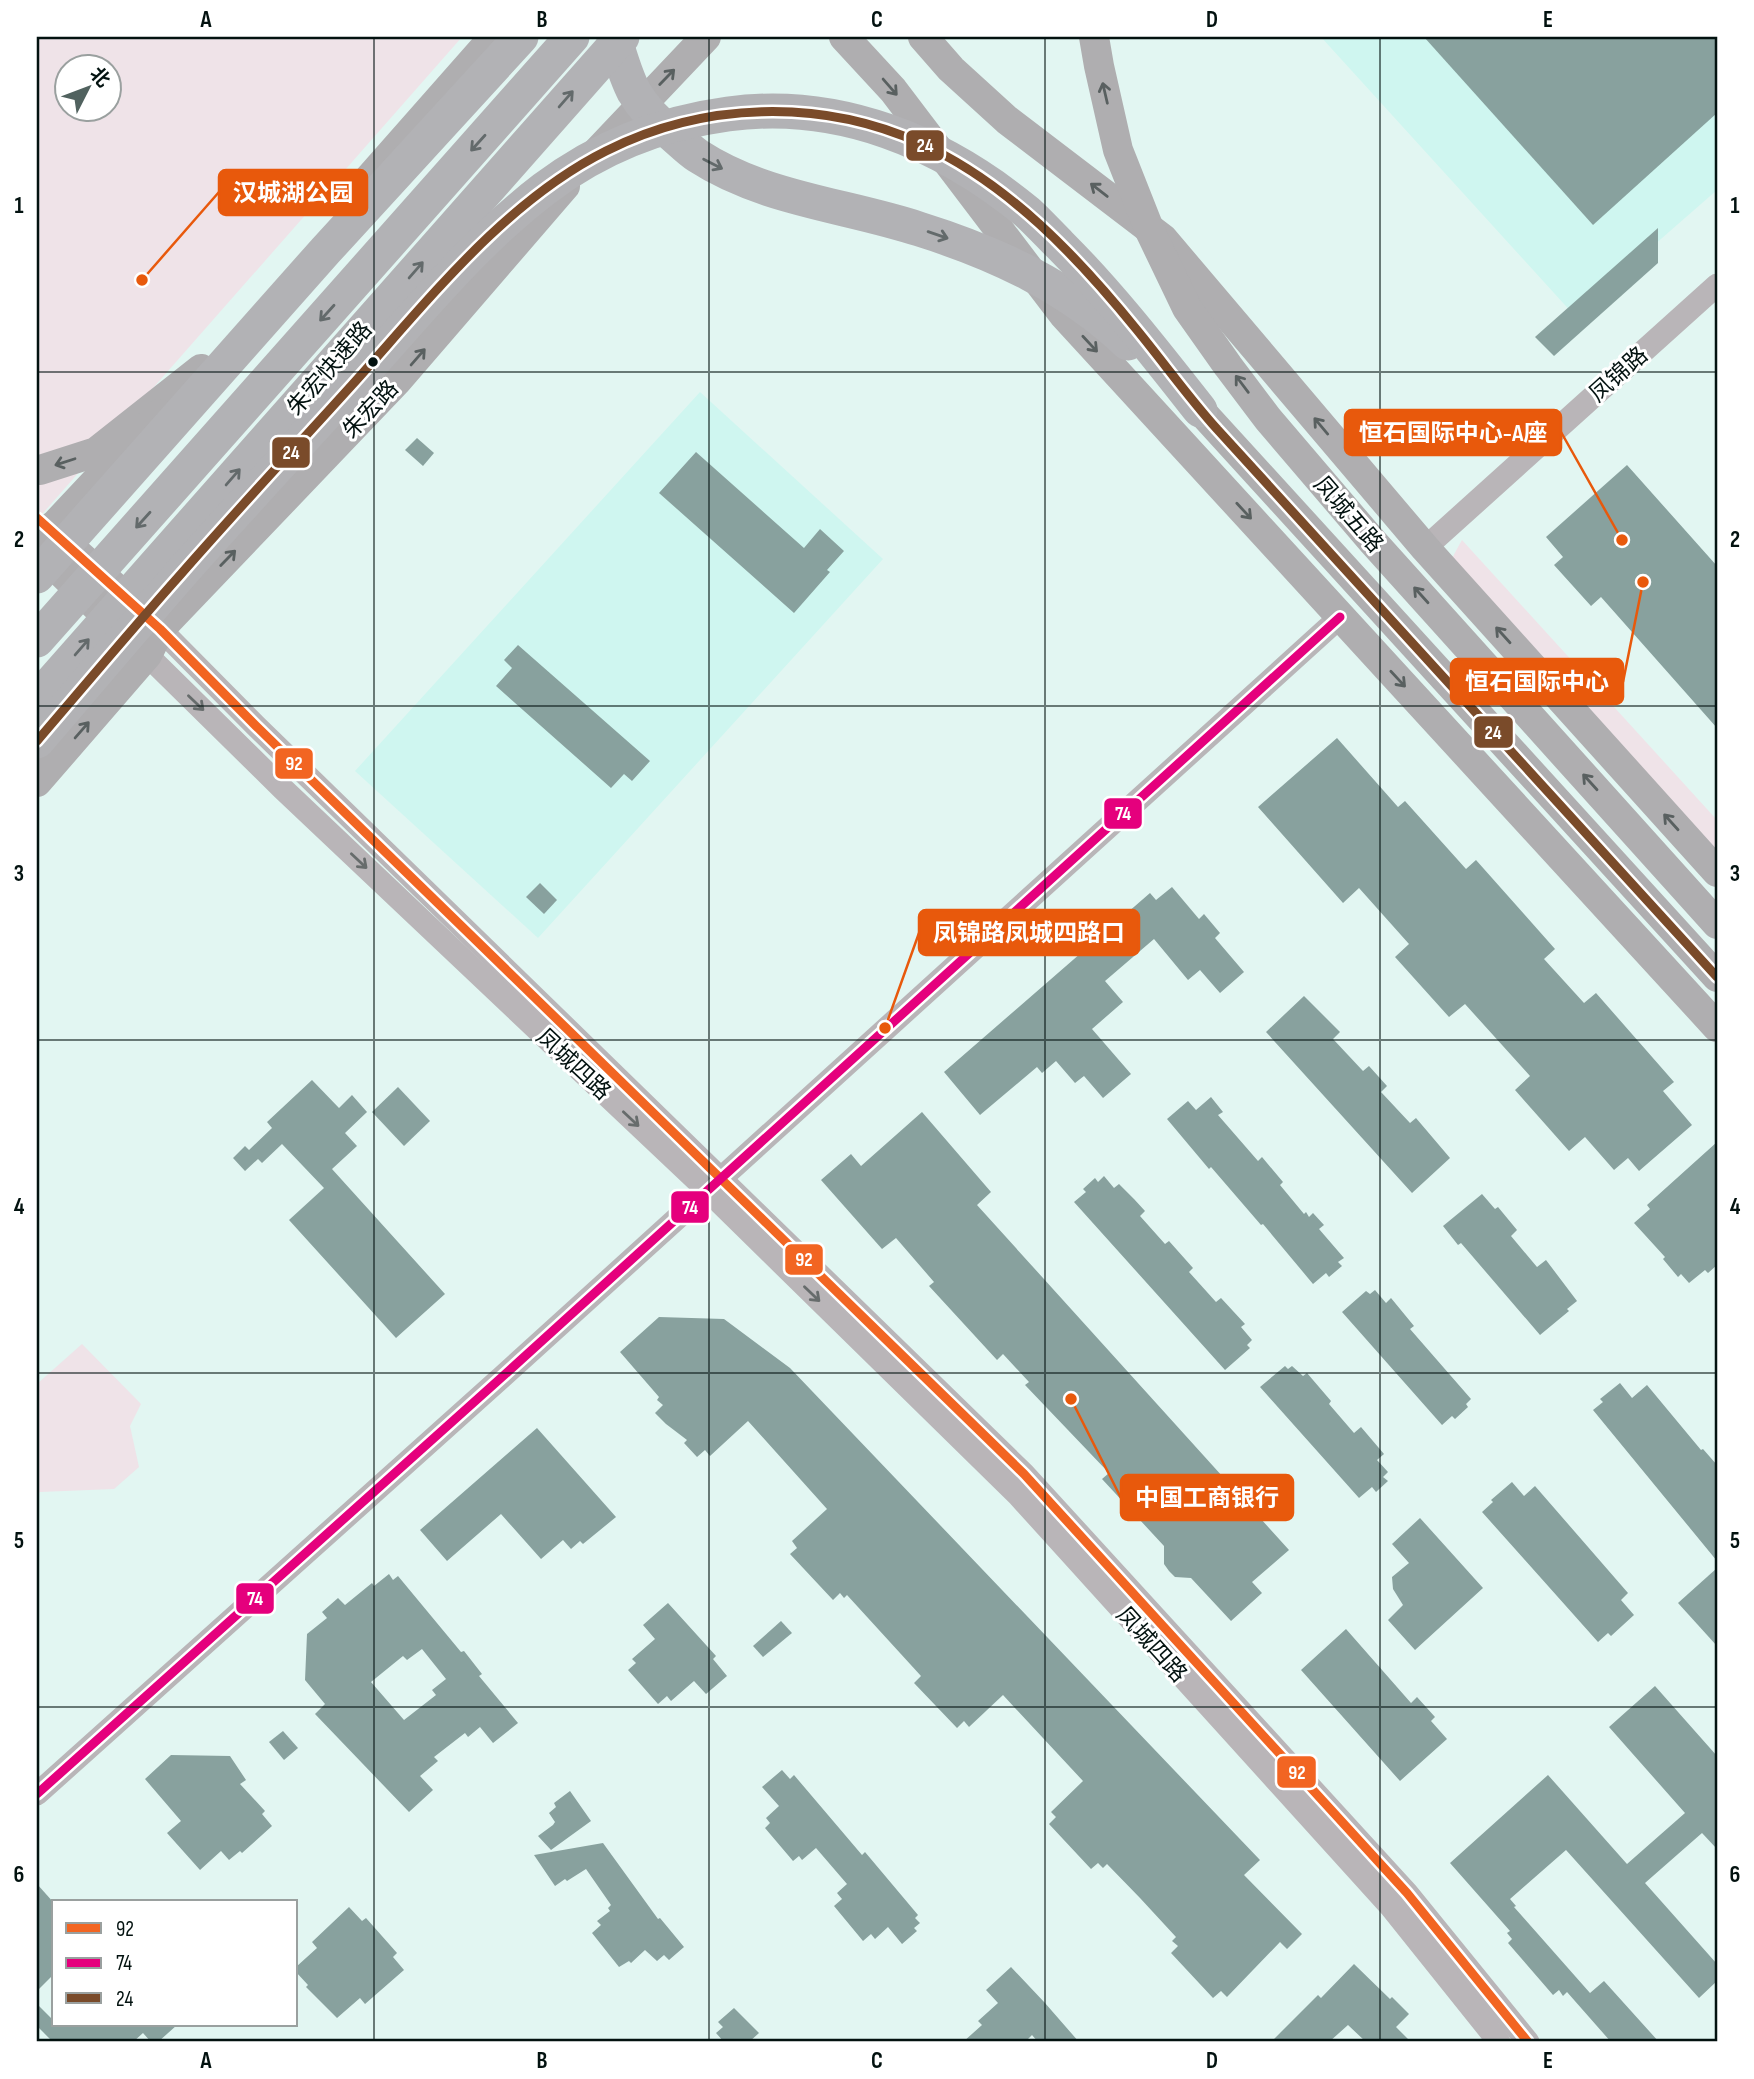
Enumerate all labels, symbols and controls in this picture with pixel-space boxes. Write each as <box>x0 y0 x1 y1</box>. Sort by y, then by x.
text: A <box>200 6 213 34</box>
text: B <box>537 6 548 34</box>
text: C <box>871 6 883 34</box>
text: D <box>1206 6 1218 34</box>
text: E <box>1543 6 1553 34</box>
north arrow <box>52 52 122 122</box>
text: 北 <box>85 63 114 92</box>
one-way arrow <box>659 69 676 86</box>
one-way arrow <box>882 78 898 96</box>
one-way arrow <box>1097 82 1111 105</box>
one-way arrow <box>558 90 574 108</box>
line badge: 24 <box>905 129 945 162</box>
one-way arrow <box>470 134 486 152</box>
text: 24 <box>916 135 934 158</box>
one-way arrow <box>702 157 723 171</box>
callout: 汉城湖公园 <box>219 170 367 215</box>
text: 汉城湖公园 <box>233 179 353 208</box>
one-way arrow <box>1090 183 1109 198</box>
text: 1 <box>14 192 24 220</box>
text: 1 <box>1730 192 1740 220</box>
one-way arrow <box>926 230 948 242</box>
one-way arrow <box>408 261 424 279</box>
one-way arrow <box>319 304 335 322</box>
street label: 朱宏快速路 <box>281 316 378 421</box>
one-way arrow <box>1082 335 1099 352</box>
street label: 凤锦路 <box>1584 341 1654 408</box>
one-way arrow <box>410 348 426 366</box>
unlabelled marker <box>366 355 380 369</box>
street label: 朱宏路 <box>337 375 404 444</box>
one-way arrow <box>1235 375 1250 394</box>
callout: 恒石国际中心-A座 <box>1345 410 1561 455</box>
one-way arrow <box>1313 418 1329 436</box>
text: 恒石国际中心-A座 <box>1359 419 1547 448</box>
line badge: 24 <box>271 436 311 469</box>
text: 24 <box>282 442 300 465</box>
one-way arrow <box>55 457 77 469</box>
one-way arrow <box>224 469 241 486</box>
street label: 凤城五路 <box>1308 471 1389 559</box>
one-way arrow <box>1236 502 1252 520</box>
one-way arrow <box>135 511 151 529</box>
text: 2 <box>14 526 24 554</box>
text: 2 <box>1730 526 1740 554</box>
one-way arrow <box>220 550 237 567</box>
one-way arrow <box>1413 586 1429 604</box>
one-way arrow <box>1494 627 1511 644</box>
one-way arrow <box>74 639 90 657</box>
callout: 恒石国际中心 <box>1451 659 1623 704</box>
text: 恒石国际中心 <box>1465 668 1609 697</box>
one-way arrow <box>1390 670 1406 688</box>
one-way arrow <box>187 694 204 711</box>
line badge: 24 <box>1473 715 1514 749</box>
one-way arrow <box>74 722 90 740</box>
text: 24 <box>1484 722 1502 745</box>
line badge: 92 <box>274 747 314 780</box>
text: 92 <box>285 753 303 776</box>
one-way arrow <box>1581 774 1598 791</box>
line badge: 74 <box>1103 797 1143 830</box>
text: 74 <box>1115 803 1131 826</box>
one-way arrow <box>1663 814 1680 831</box>
one-way arrow <box>350 852 368 869</box>
text: 3 <box>14 860 24 888</box>
text: 3 <box>1730 860 1740 888</box>
callout: 凤锦路凤城四路口 <box>919 910 1139 955</box>
text: 凤锦路凤城四路口 <box>933 919 1125 948</box>
street label: 凤城四路 <box>530 1023 617 1106</box>
one-way arrow <box>622 1110 639 1127</box>
line badge: 74 <box>670 1190 710 1224</box>
text: 4 <box>14 1193 25 1221</box>
text: 4 <box>1730 1193 1741 1221</box>
text: 74 <box>682 1197 698 1220</box>
line badge: 92 <box>784 1243 824 1276</box>
text: 92 <box>795 1249 813 1272</box>
one-way arrow <box>804 1285 821 1302</box>
callout: 中国工商银行 <box>1121 1475 1293 1520</box>
text: 中国工商银行 <box>1135 1484 1279 1513</box>
text: 5 <box>14 1527 24 1555</box>
text: 5 <box>1730 1527 1740 1555</box>
line badge: 74 <box>235 1582 275 1615</box>
text: 74 <box>247 1588 263 1611</box>
street label: 凤城四路 <box>1110 1601 1192 1688</box>
line badge: 92 <box>1276 1755 1317 1789</box>
text: 92 <box>1288 1762 1306 1785</box>
text: 6 <box>14 1861 24 1889</box>
text: 6 <box>1730 1861 1740 1889</box>
legend <box>52 1900 298 2026</box>
text: 92 <box>116 1917 134 1942</box>
text: 74 <box>116 1951 132 1976</box>
text: 24 <box>116 1987 134 2012</box>
text: A <box>200 2047 213 2075</box>
text: B <box>537 2047 548 2075</box>
text: C <box>871 2047 883 2075</box>
text: D <box>1206 2047 1218 2075</box>
text: E <box>1543 2047 1553 2075</box>

